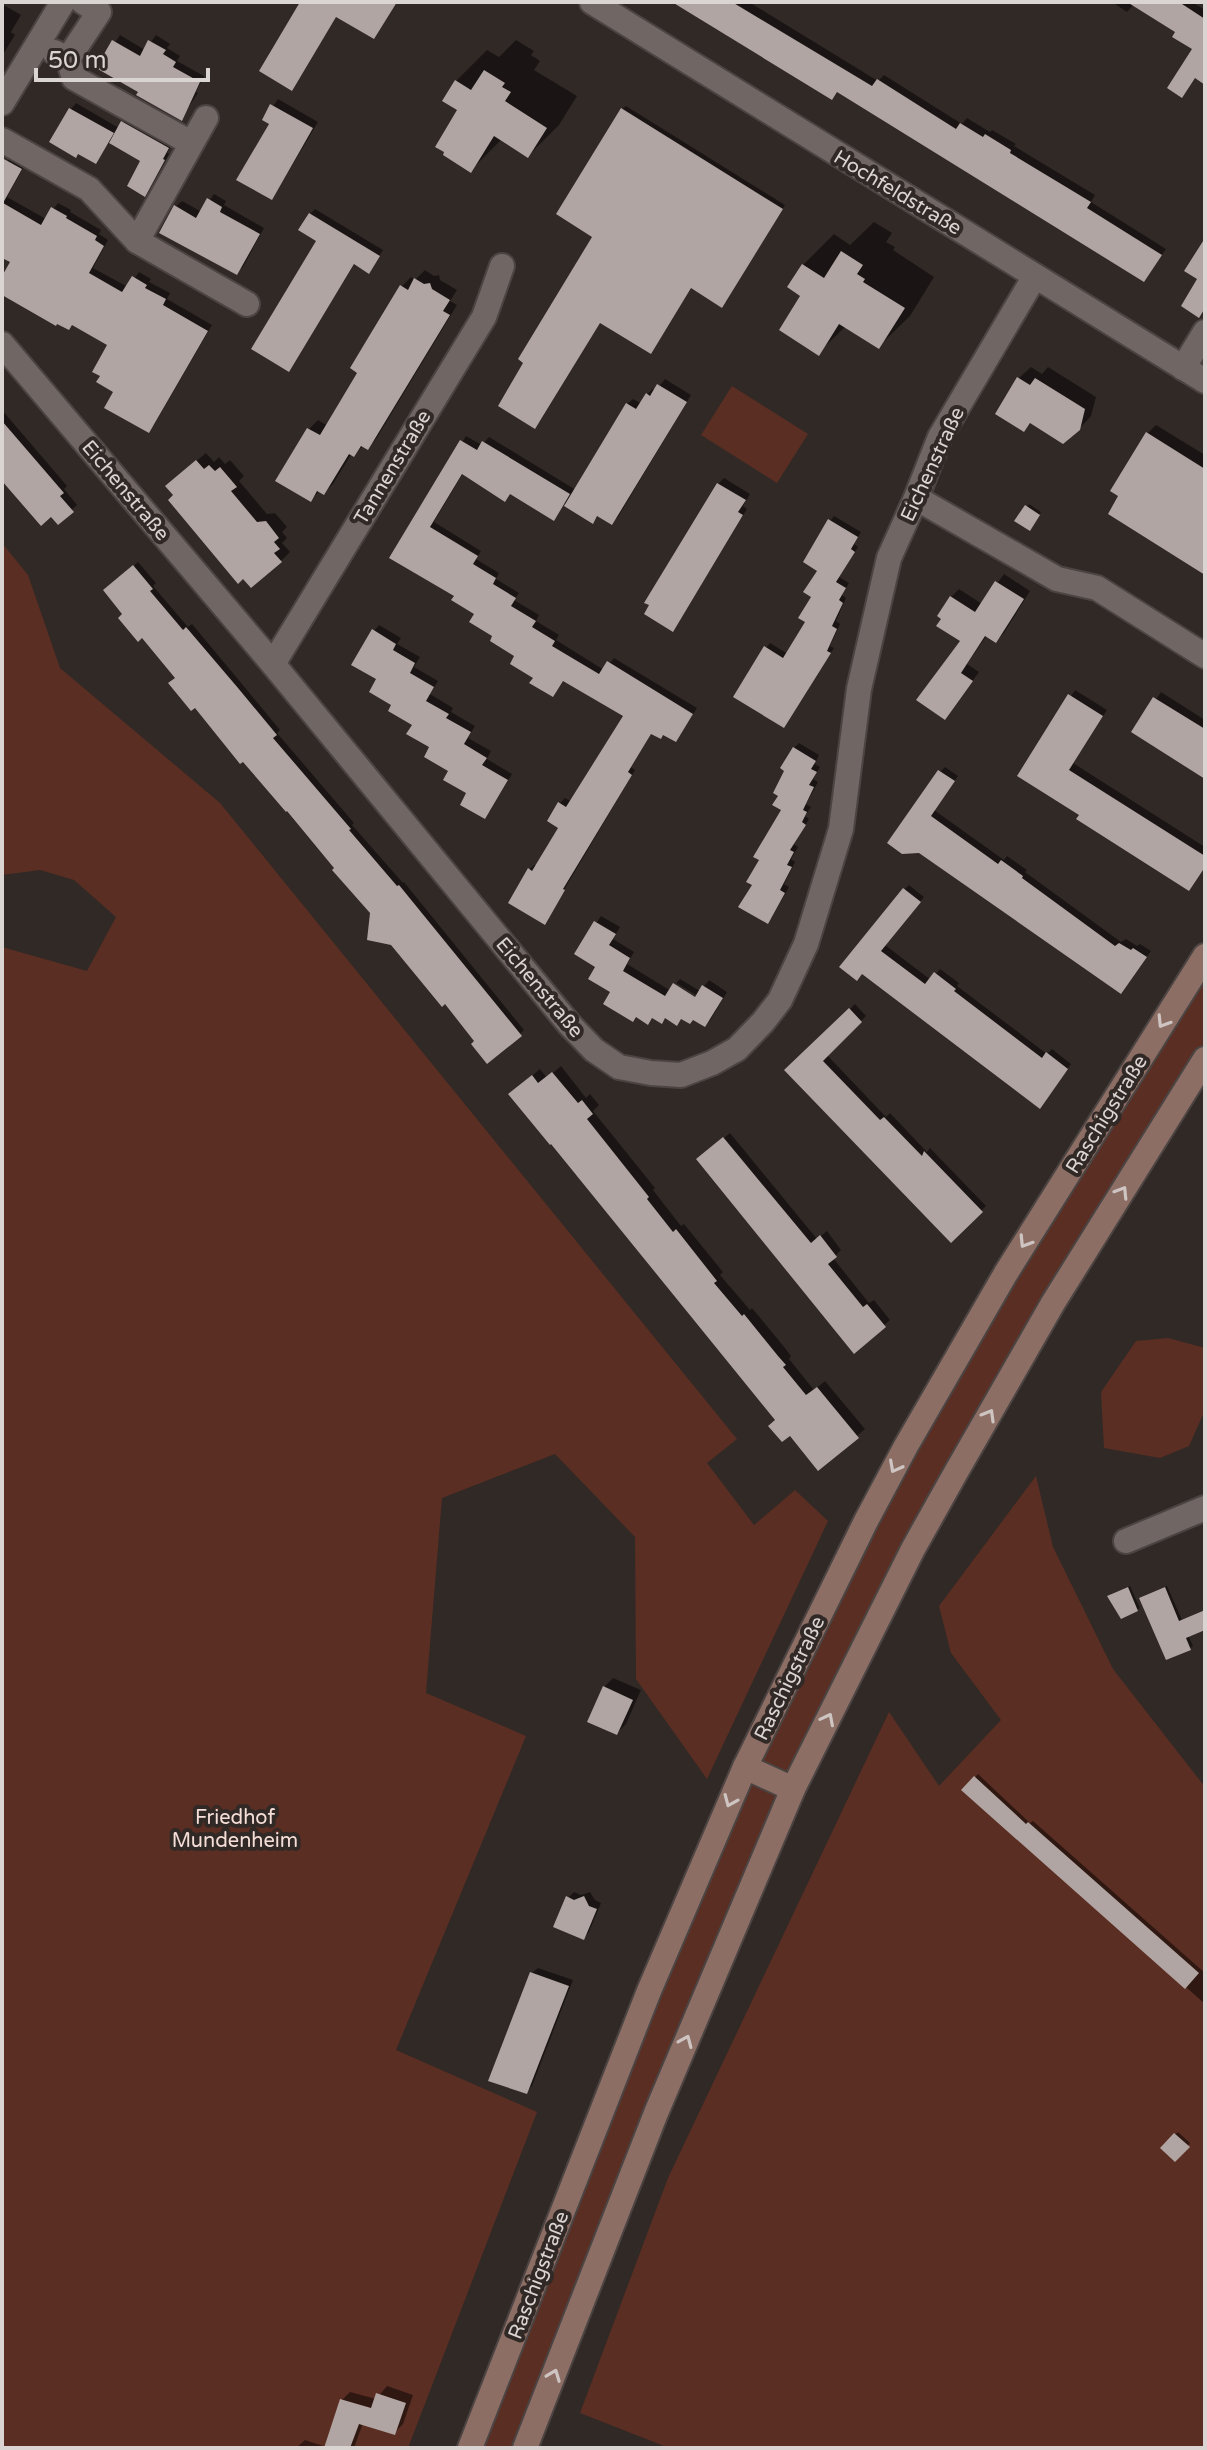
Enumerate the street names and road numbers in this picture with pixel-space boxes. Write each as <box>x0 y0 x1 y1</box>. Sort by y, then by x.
street label: Hochfeldstraße <box>829 145 966 241</box>
street label: Eichenstraße <box>896 403 970 526</box>
street label: Tannenstraße <box>349 406 436 529</box>
street label: Eichenstraße <box>76 436 174 546</box>
street label: Eichenstraße <box>490 933 588 1043</box>
street label: Raschigstraße <box>1061 1051 1153 1178</box>
street label: Raschigstraße <box>750 1612 830 1744</box>
street label: Raschigstraße <box>504 2208 574 2343</box>

